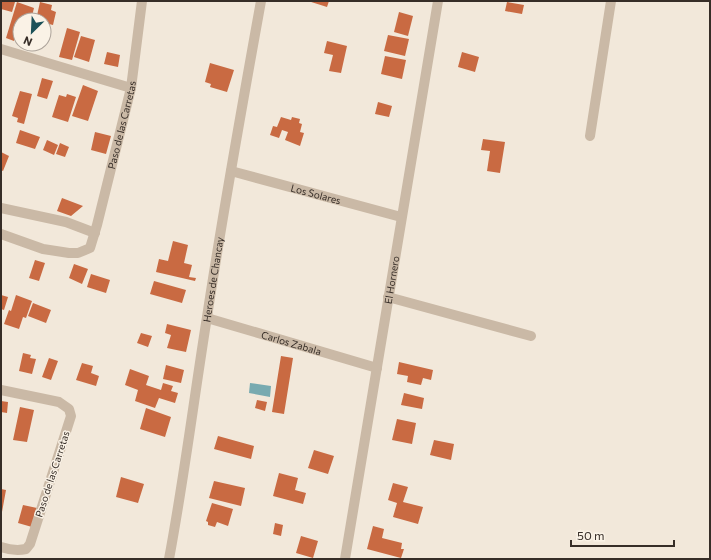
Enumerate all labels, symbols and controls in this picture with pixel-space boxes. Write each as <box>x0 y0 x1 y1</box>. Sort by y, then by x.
north arrow <box>12 12 52 52</box>
text: N <box>21 34 34 49</box>
street label: Paso de las Carretas <box>105 80 138 170</box>
street label: Los Solares <box>290 181 343 207</box>
street label: Heroes de Chancay <box>200 236 226 323</box>
street label: El Hornero <box>382 255 401 305</box>
street label: Carlos Zabala <box>260 328 323 357</box>
street label: Paso de las Carretas <box>32 429 72 519</box>
scale bar <box>571 522 674 548</box>
text: 50 m <box>577 528 605 542</box>

